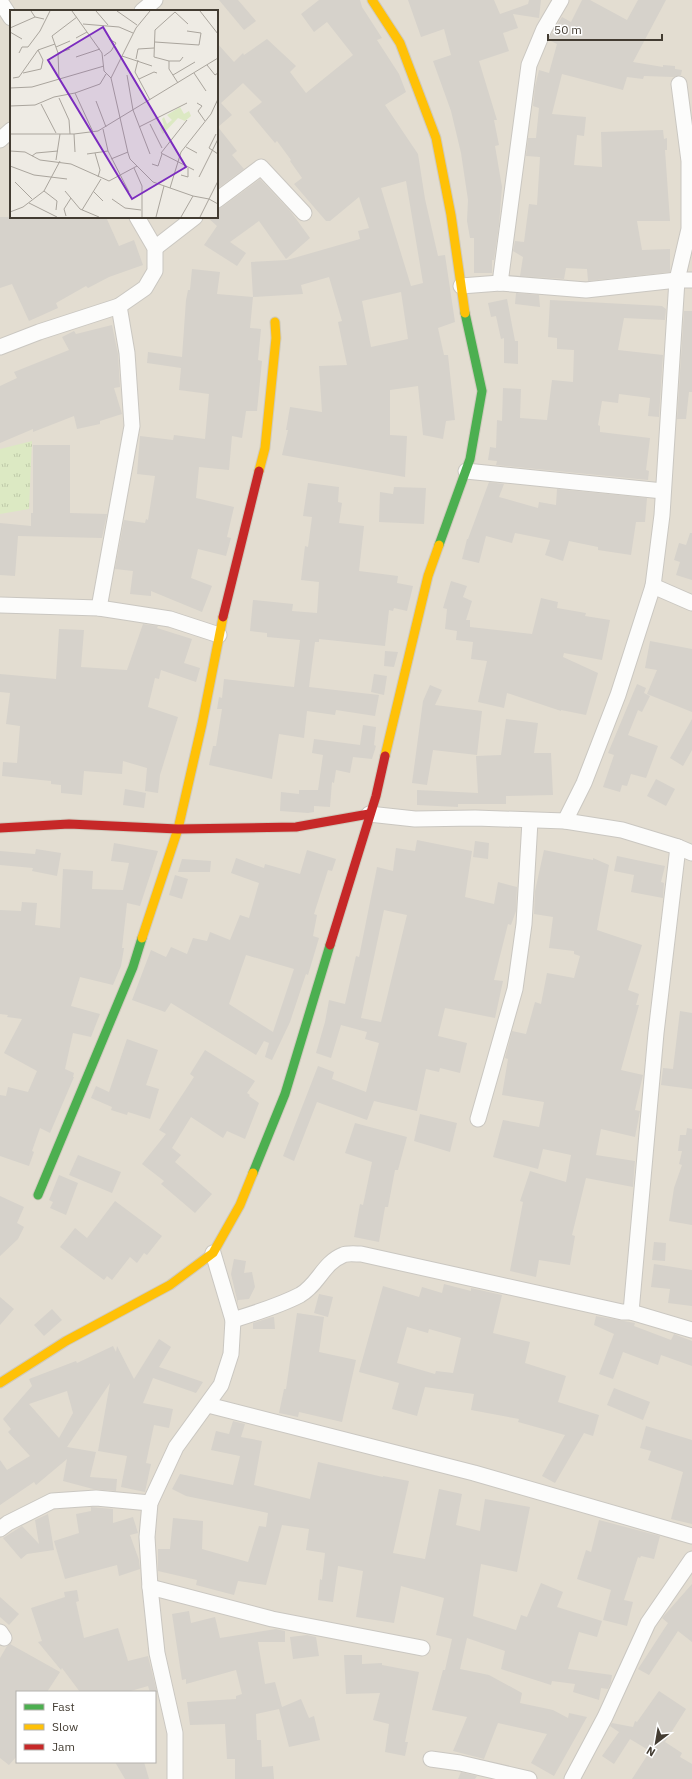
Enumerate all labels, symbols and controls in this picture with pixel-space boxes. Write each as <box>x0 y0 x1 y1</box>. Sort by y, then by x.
inset map <box>10 10 218 218</box>
scale bar <box>548 16 662 42</box>
text: 50 m <box>554 22 582 37</box>
legend <box>16 1691 156 1763</box>
text: Fast <box>52 1699 75 1714</box>
text: Slow <box>52 1719 78 1734</box>
north arrow <box>636 1723 676 1763</box>
text: Jam <box>52 1739 75 1754</box>
text: N <box>644 1744 658 1760</box>

